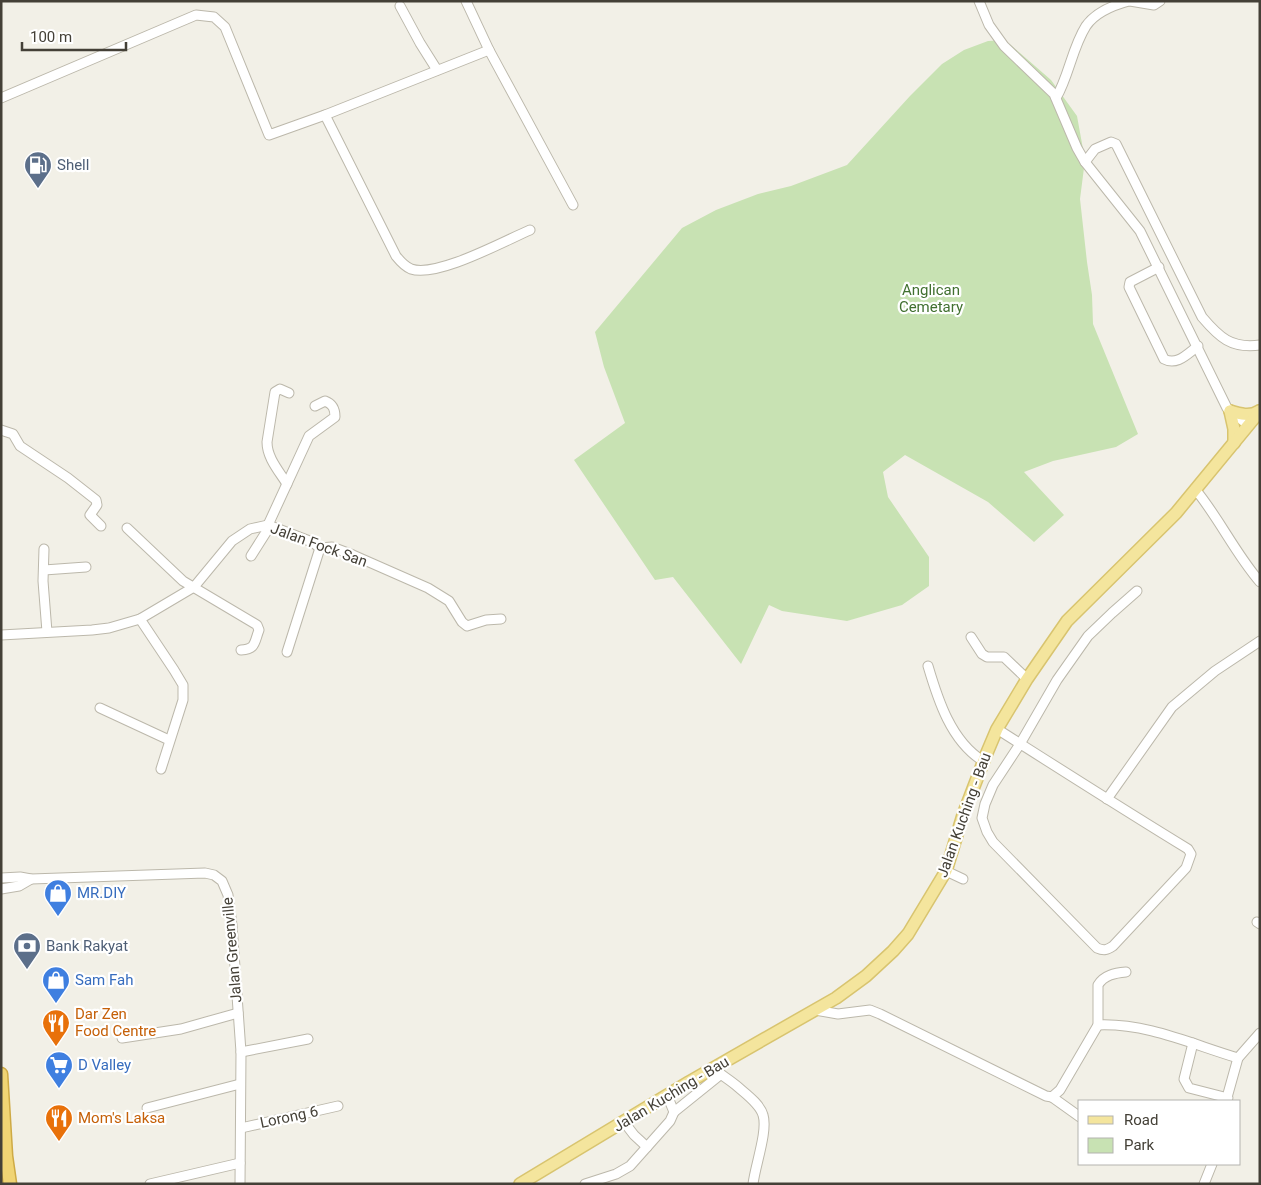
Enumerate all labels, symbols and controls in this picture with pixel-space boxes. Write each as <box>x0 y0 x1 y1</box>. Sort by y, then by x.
scale bar <box>22 20 126 52</box>
text: 100 m <box>30 28 72 46</box>
fuel station icon: Shell <box>23 150 53 189</box>
place label: Shell <box>57 156 89 174</box>
park label: Anglican Cemetary <box>899 281 963 316</box>
street label: Jalan Fock San <box>268 519 370 571</box>
street label: Jalan Kuching - Bau <box>933 750 995 880</box>
shop icon: MR.DIY <box>43 878 73 917</box>
place label: MR.DIY <box>77 884 126 902</box>
street label: Jalan Greenville <box>218 896 246 1003</box>
bank icon: Bank Rakyat <box>12 931 42 970</box>
place label: Bank Rakyat <box>46 937 128 955</box>
shop icon: Sam Fah <box>41 965 71 1004</box>
place label: Sam Fah <box>75 971 133 989</box>
place label: Dar Zen Food Centre <box>75 1005 156 1040</box>
restaurant icon: Dar Zen Food Centre <box>41 1008 71 1047</box>
supermarket icon: D Valley <box>44 1050 74 1089</box>
street label: Jalan Kuching - Bau <box>610 1052 732 1136</box>
place label: D Valley <box>78 1056 131 1074</box>
legend <box>1078 1100 1241 1165</box>
street label: Lorong 6 <box>258 1102 320 1132</box>
restaurant icon: Mom's Laksa <box>44 1103 74 1142</box>
place label: Mom's Laksa <box>78 1109 165 1127</box>
text: Road <box>1124 1111 1158 1129</box>
text: Park <box>1124 1136 1155 1154</box>

